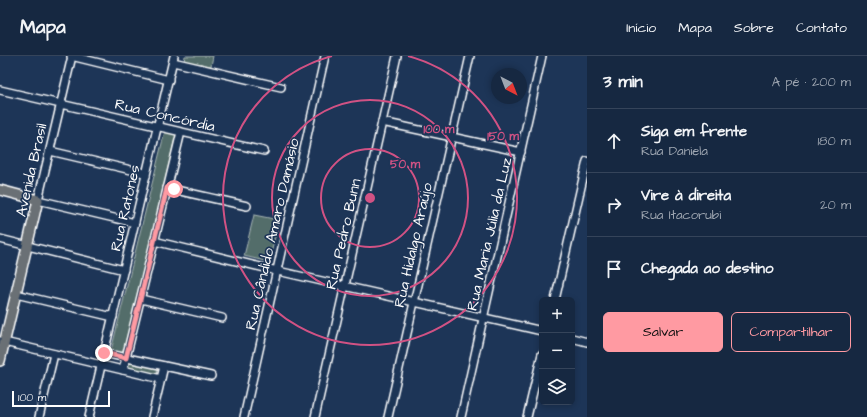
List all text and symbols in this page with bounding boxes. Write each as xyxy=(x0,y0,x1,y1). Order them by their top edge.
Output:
text: Mapa xyxy=(20,14,66,41)
text: Início xyxy=(626,18,656,38)
text: Mapa xyxy=(678,18,712,38)
text: Sobre xyxy=(734,18,774,38)
text: Contato xyxy=(796,18,847,38)
north arrow xyxy=(491,68,527,104)
text: 3 min xyxy=(603,70,643,94)
text: A pé · 200 m xyxy=(772,73,851,91)
street label: Rua Concórdia xyxy=(113,94,217,137)
street label: Avenida Brasil xyxy=(11,121,52,219)
text: 100 m xyxy=(424,121,455,138)
text: Siga em frente xyxy=(641,121,747,142)
text: 150 m xyxy=(487,128,520,145)
icon: ahead xyxy=(603,130,625,152)
text: 180 m xyxy=(817,132,851,150)
street label: Rua Cândido Amaro Damásio xyxy=(240,136,305,332)
text: Rua Daniela xyxy=(641,142,708,160)
street label: Rua Maria Júlia da Luz xyxy=(462,155,517,313)
text: 50 m xyxy=(390,156,421,173)
street label: Rua Ratones xyxy=(105,162,146,253)
street label: Rua Pedro Bunn xyxy=(321,176,367,292)
route start xyxy=(165,180,183,198)
street label: Rua Hidalgo Araújo xyxy=(389,180,439,310)
text: Vire à direita xyxy=(641,185,731,206)
centre of rings xyxy=(363,191,377,205)
icon: right xyxy=(603,194,625,216)
text: 20 m xyxy=(820,196,851,214)
text: Rua Itacorubi xyxy=(641,206,721,224)
icon: arrive xyxy=(603,258,625,280)
text: Chegada ao destino xyxy=(641,258,774,279)
map controls xyxy=(539,297,575,405)
button: + xyxy=(539,297,575,333)
button: Salvar xyxy=(603,312,723,352)
button: Compartilhar xyxy=(731,312,851,352)
button: − xyxy=(539,333,575,369)
route end xyxy=(95,344,113,362)
button: layers xyxy=(539,369,575,405)
scale bar xyxy=(12,389,110,408)
text: 100 m xyxy=(18,390,46,405)

